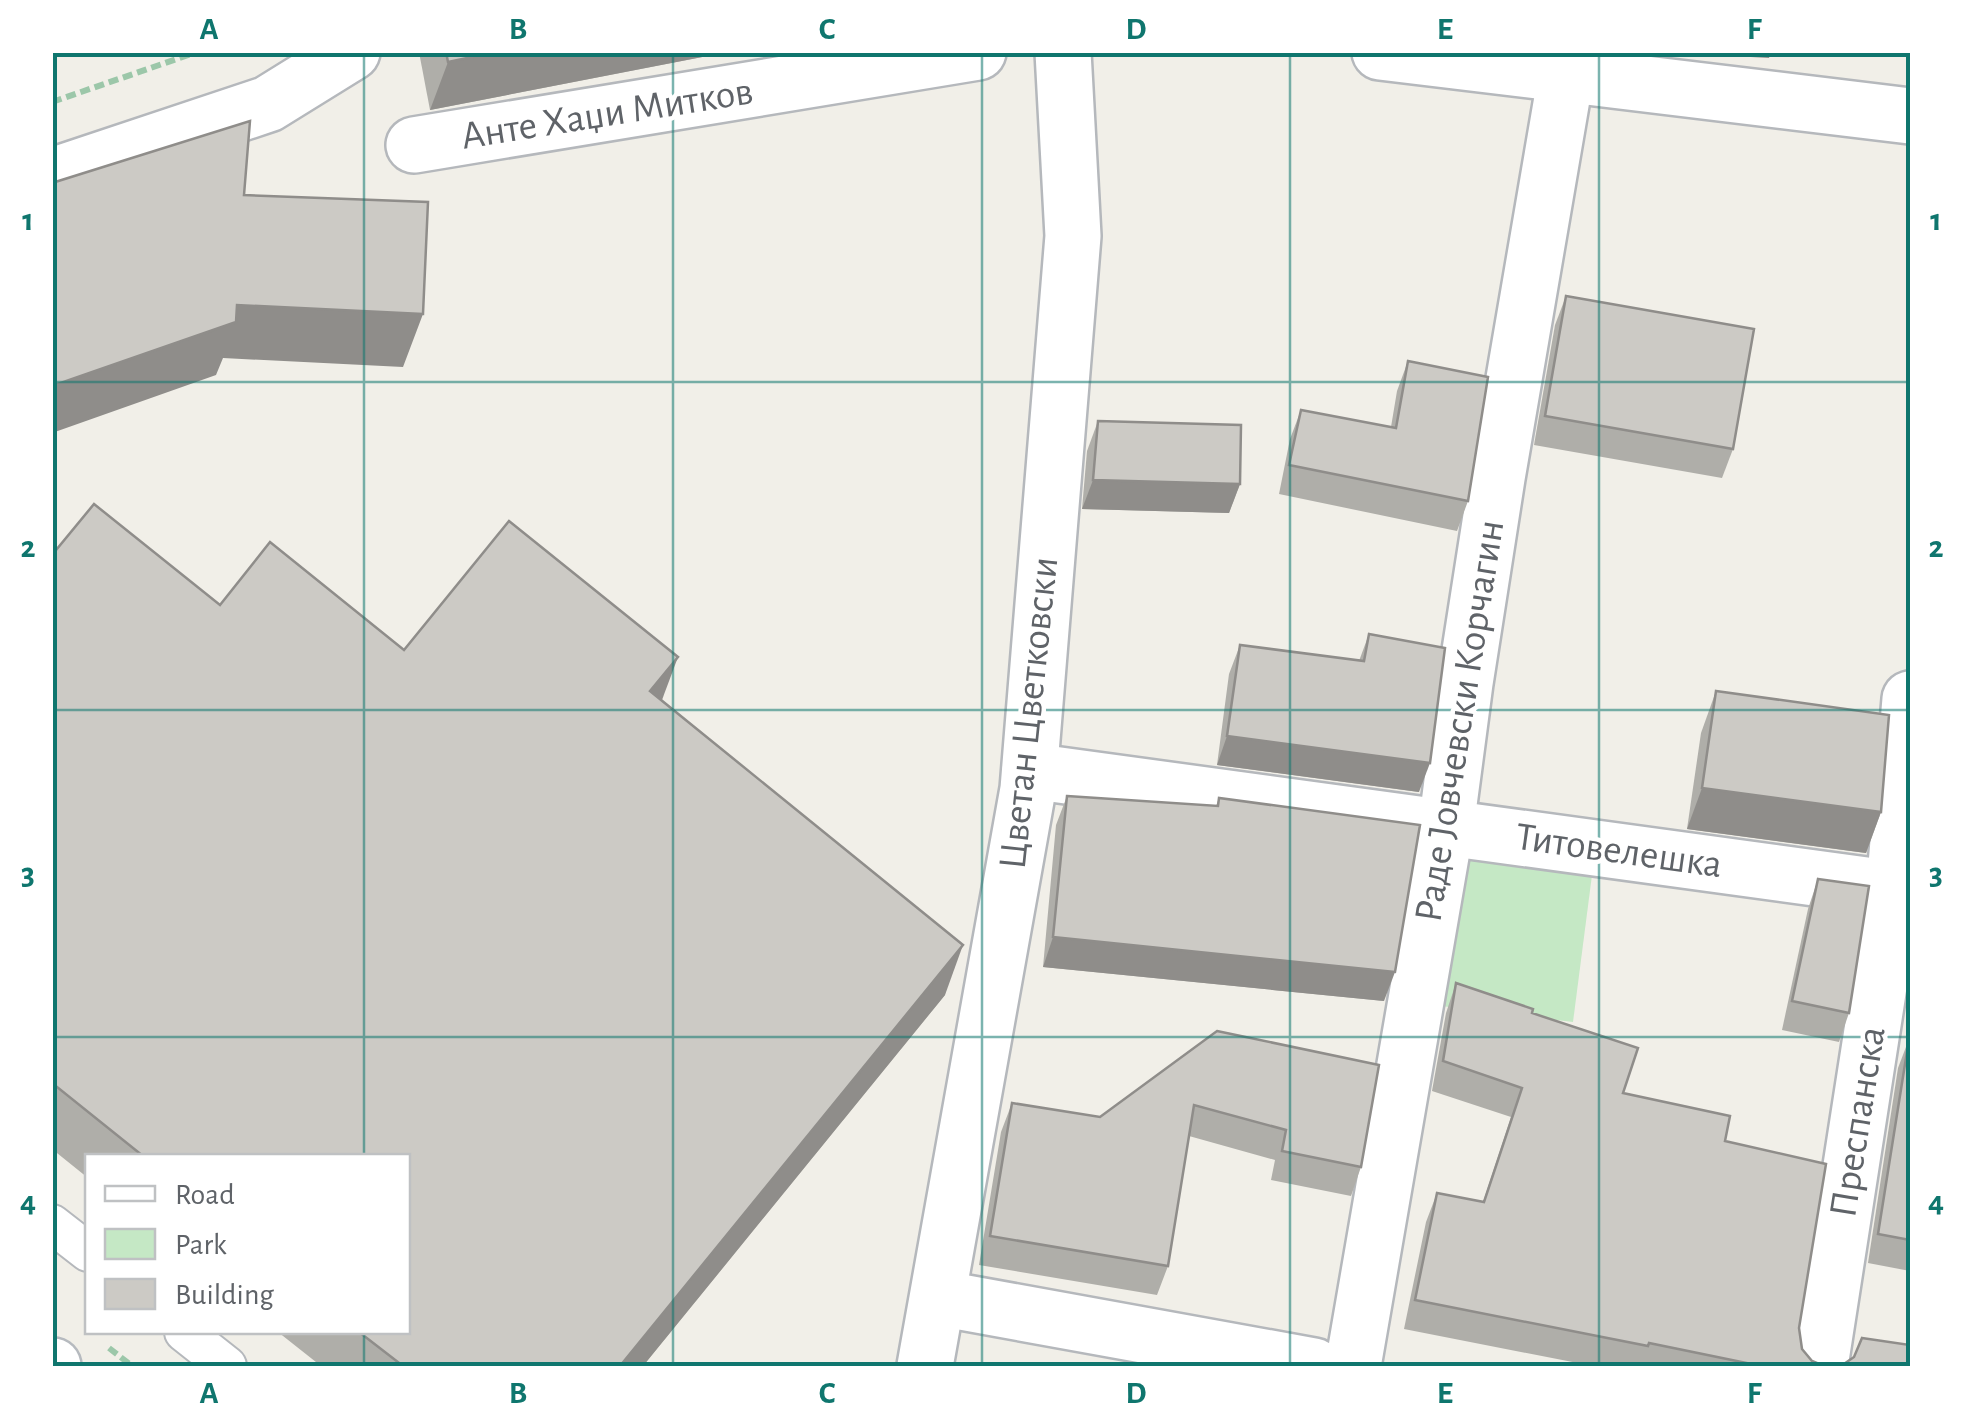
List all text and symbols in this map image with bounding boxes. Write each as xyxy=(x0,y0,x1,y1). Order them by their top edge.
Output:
text: A xyxy=(199,13,219,45)
text: B xyxy=(509,13,527,45)
text: C xyxy=(819,13,836,45)
text: D xyxy=(1126,13,1147,45)
text: E xyxy=(1437,13,1453,45)
text: F xyxy=(1747,13,1763,45)
street label: Анте Хаџи Митков xyxy=(458,71,756,157)
text: 1 xyxy=(22,204,34,236)
text: 1 xyxy=(1930,204,1942,236)
street label: Раде Јовчевски Корчагин xyxy=(1408,517,1512,925)
text: 2 xyxy=(20,531,36,563)
text: 2 xyxy=(1928,531,1944,563)
street label: Цветан Цветковски xyxy=(993,555,1065,871)
street label: Титовелешка xyxy=(1513,817,1725,885)
text: 3 xyxy=(21,858,35,890)
text: 3 xyxy=(1929,858,1943,890)
street label: Преспанска xyxy=(1823,1024,1893,1220)
legend xyxy=(85,1154,410,1334)
text: Road xyxy=(175,1180,235,1210)
text: 4 xyxy=(20,1186,36,1218)
text: 4 xyxy=(1928,1186,1944,1218)
text: Park xyxy=(175,1230,227,1260)
text: Building xyxy=(175,1280,274,1310)
text: A xyxy=(199,1377,219,1409)
text: B xyxy=(509,1377,527,1409)
text: C xyxy=(819,1377,836,1409)
text: D xyxy=(1126,1377,1147,1409)
text: E xyxy=(1437,1377,1453,1409)
text: F xyxy=(1747,1377,1763,1409)

